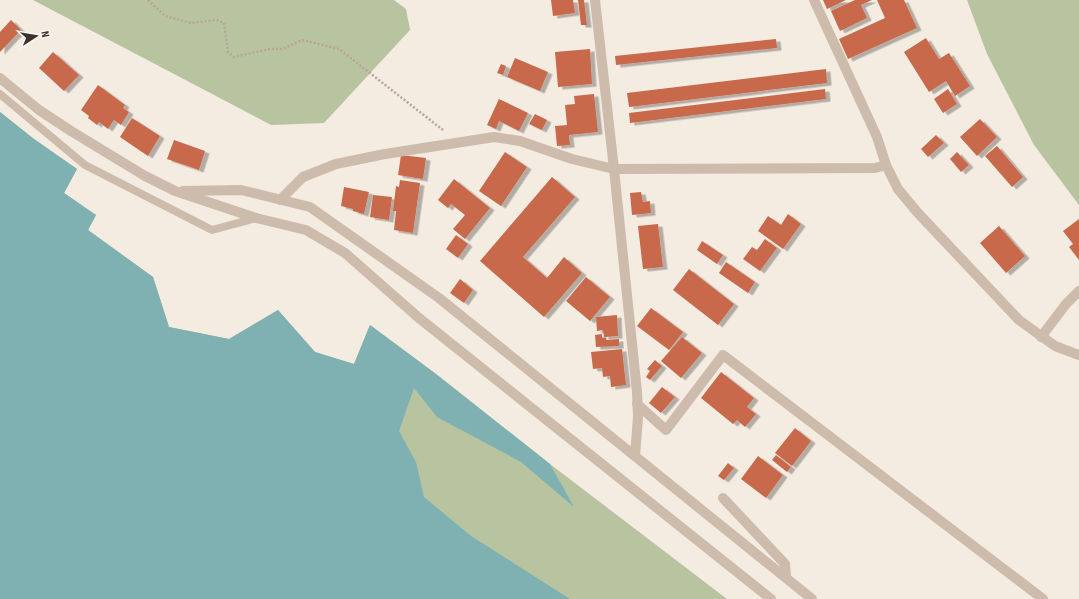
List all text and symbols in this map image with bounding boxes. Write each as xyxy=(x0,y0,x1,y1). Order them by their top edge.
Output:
north arrow xyxy=(16,16,56,56)
text: N xyxy=(38,30,52,38)

